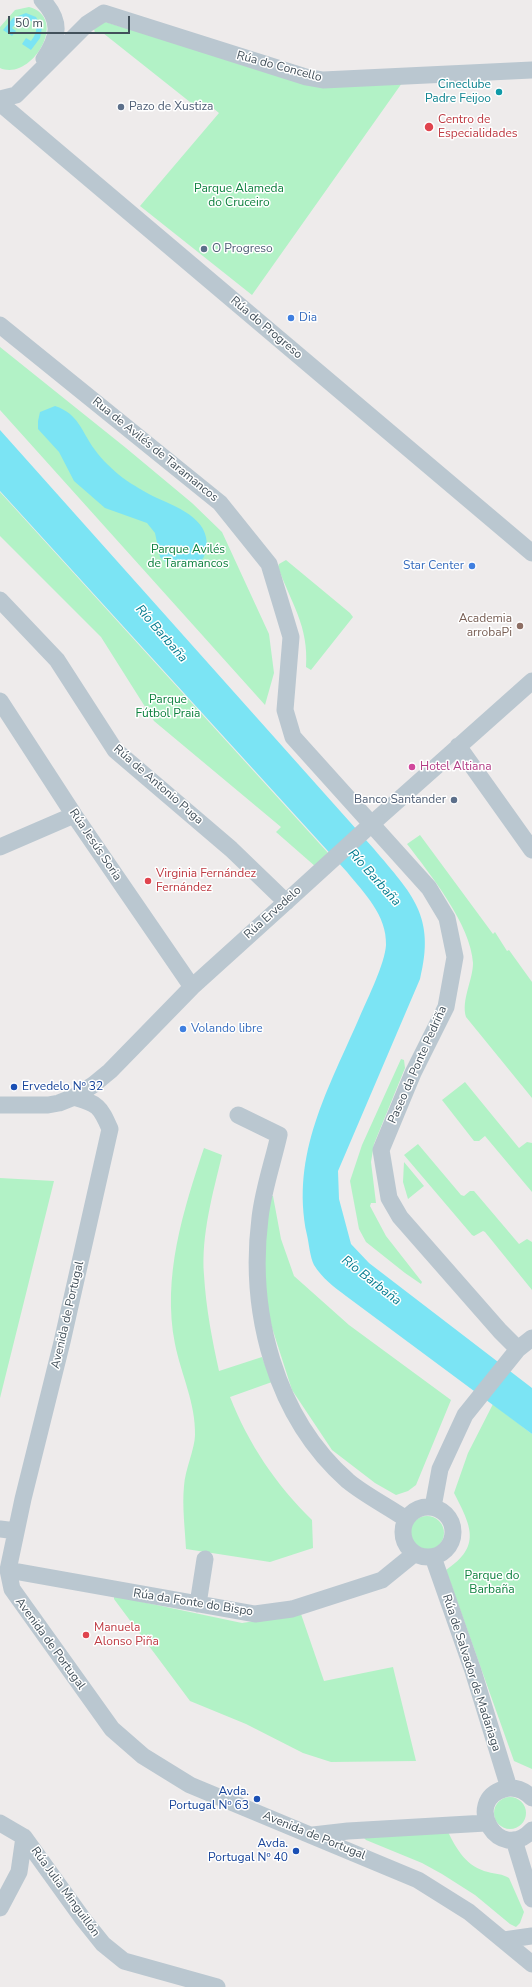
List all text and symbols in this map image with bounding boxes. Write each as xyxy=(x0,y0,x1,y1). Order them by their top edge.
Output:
scale bar xyxy=(10,8,132,34)
text: 50 m xyxy=(15,15,43,31)
street label: Rúa do Concello xyxy=(235,49,323,85)
place label: Cineclube Padre Feijoo xyxy=(425,78,491,106)
marker: Cineclube Padre Feijoo xyxy=(494,87,504,97)
place label: Pazo de Xustiza xyxy=(129,100,213,114)
marker: Pazo de Xustiza xyxy=(116,102,126,112)
place label: Centro de Especialidades xyxy=(438,113,518,141)
marker: Centro de Especialidades xyxy=(423,121,435,133)
park label: Parque Alameda do Cruceiro xyxy=(194,182,284,210)
place label: O Progreso xyxy=(212,242,273,256)
marker: O Progreso xyxy=(199,244,209,254)
street label: Rúa do Progreso xyxy=(227,294,305,362)
place label: Dia xyxy=(299,311,317,325)
marker: Dia xyxy=(286,313,296,323)
street label: Rua de Avilés de Taramancos xyxy=(89,395,221,505)
park label: Parque Avilés de Taramancos xyxy=(147,543,229,571)
place label: Star Center xyxy=(403,559,464,573)
marker: Star Center xyxy=(467,561,477,571)
water label: Río Barbaña xyxy=(132,602,190,666)
place label: Academia arrobaPi xyxy=(459,612,512,640)
marker: Academia arrobaPi xyxy=(515,621,525,631)
park label: Parque Fútbol Praia xyxy=(136,693,200,721)
street label: Rúa de Antonio Puga xyxy=(110,742,206,828)
place label: Hotel Altiana xyxy=(420,760,492,774)
marker: Hotel Altiana xyxy=(407,762,417,772)
place label: Banco Santander xyxy=(354,793,446,807)
marker: Banco Santander xyxy=(449,795,459,805)
street label: Rúa Jesús Soria xyxy=(66,806,124,884)
water label: Río Barbaña xyxy=(344,846,404,910)
place label: Virginia Fernández Fernández xyxy=(156,867,256,895)
marker: Virginia Fernández Fernández xyxy=(143,876,153,886)
street label: Rúa Ervedelo xyxy=(241,884,305,942)
street label: Paseo da Ponte Pedriña xyxy=(386,1004,450,1126)
place label: Volando libre xyxy=(191,1022,263,1036)
marker: Volando libre xyxy=(178,1024,188,1034)
place label: Ervedelo Nº 32 xyxy=(22,1080,103,1094)
marker: Ervedelo Nº 32 xyxy=(9,1082,19,1092)
water label: Río Barbaña xyxy=(338,1253,404,1309)
street label: Avenida de Portugal xyxy=(49,1260,87,1370)
park label: Parque do Barbaña xyxy=(465,1569,519,1597)
street label: Rúa da Fonte do Bispo xyxy=(132,1586,254,1620)
street label: Rúa de Salvador de Madariaga xyxy=(439,1593,503,1753)
street label: Avenida de Portugal xyxy=(12,1595,88,1693)
place label: Manuela Alonso Piña xyxy=(94,1621,159,1649)
marker: Manuela Alonso Piña xyxy=(81,1630,91,1640)
place label: Avda. Portugal Nº 63 xyxy=(169,1785,249,1813)
marker: Avda. Portugal Nº 63 xyxy=(252,1794,262,1804)
street label: Avenida de Portugal xyxy=(260,1809,368,1863)
place label: Avda. Portugal Nº 40 xyxy=(208,1837,288,1865)
street label: Rúa Julia Minguillón xyxy=(28,1844,102,1940)
marker: Avda. Portugal Nº 40 xyxy=(291,1846,301,1856)

